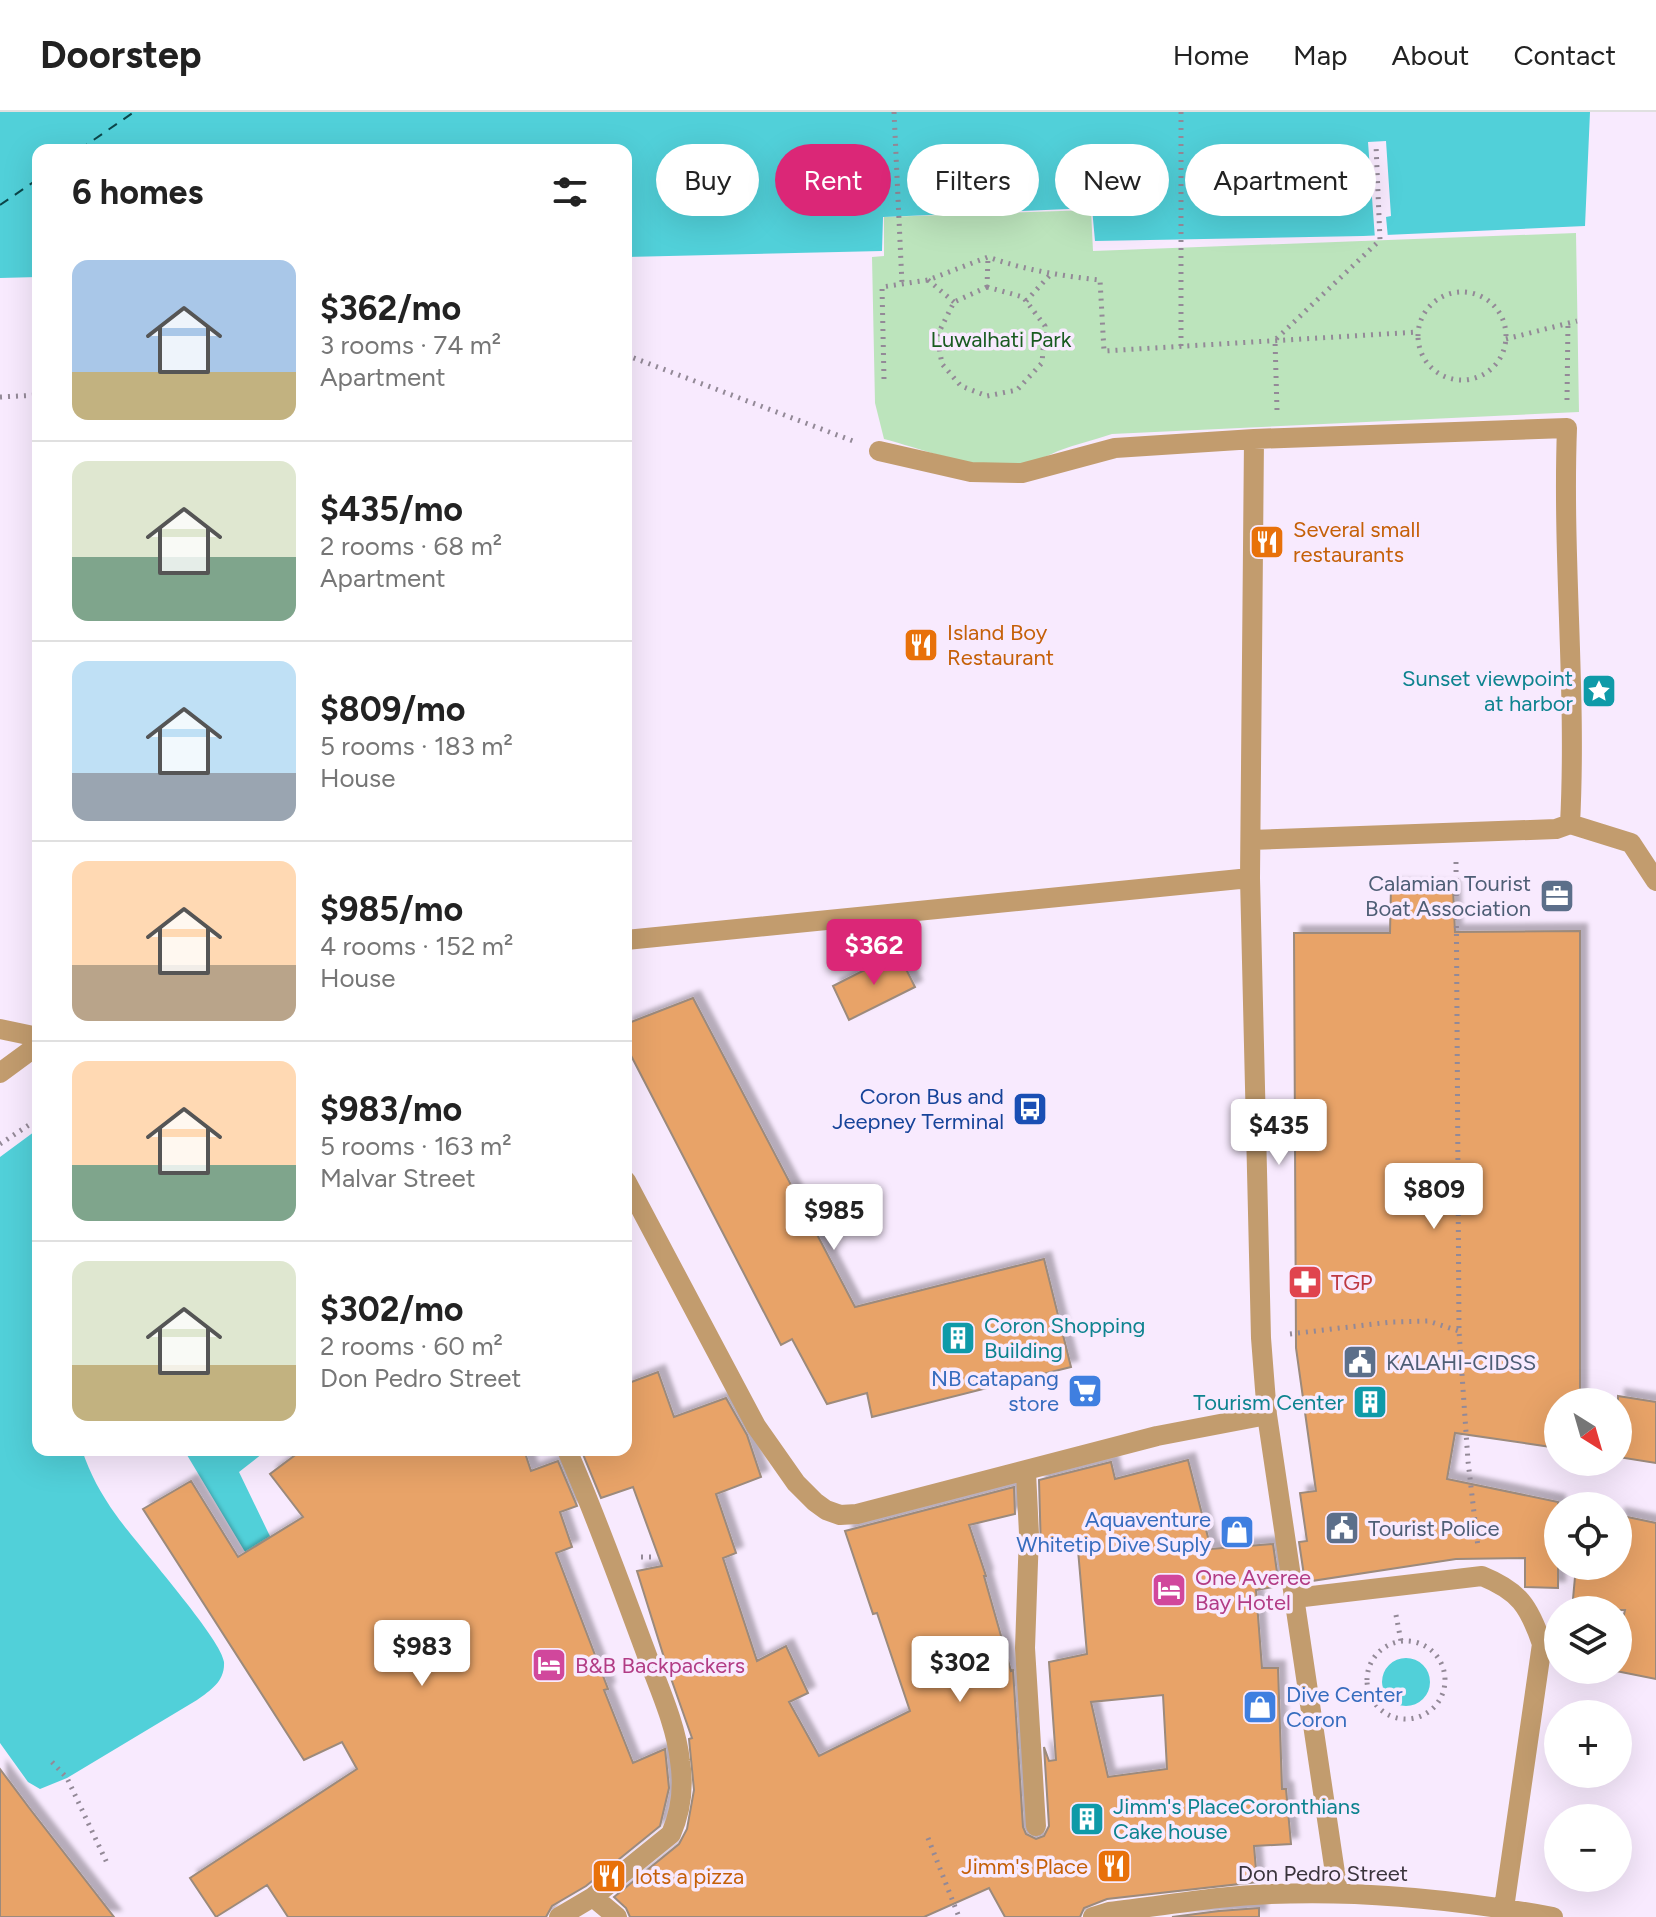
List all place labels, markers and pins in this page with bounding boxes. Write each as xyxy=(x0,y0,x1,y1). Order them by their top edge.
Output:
place label: Several small restaurants xyxy=(1293,516,1420,568)
restaurant icon: Several small restaurants xyxy=(1248,523,1286,561)
place label: Island Boy Restaurant xyxy=(947,619,1054,671)
restaurant icon: Island Boy Restaurant xyxy=(902,626,940,664)
place label: Sunset viewpoint at harbor xyxy=(1402,665,1574,717)
place icon: Sunset viewpoint at harbor xyxy=(1580,672,1618,710)
place label: Calamian Tourist Boat Association xyxy=(1365,870,1531,922)
office icon: Calamian Tourist Boat Association xyxy=(1538,877,1576,915)
pin: $362 xyxy=(827,919,921,987)
place label: Coron Bus and Jeepney Terminal xyxy=(832,1083,1004,1135)
bus stop icon: Coron Bus and Jeepney Terminal xyxy=(1011,1090,1049,1128)
pin: $435 xyxy=(1232,1099,1326,1167)
pin: $809 xyxy=(1387,1163,1481,1231)
pin: $985 xyxy=(787,1184,881,1252)
pharmacy icon: TGP xyxy=(1286,1263,1324,1301)
place label: TGP xyxy=(1331,1269,1373,1296)
place label: Coron Shopping Building xyxy=(984,1312,1145,1364)
building icon: Coron Shopping Building xyxy=(939,1319,977,1357)
public building icon: KALAHI-CIDSS xyxy=(1341,1343,1379,1381)
place label: KALAHI-CIDSS xyxy=(1386,1349,1536,1376)
place label: NB catapang store xyxy=(931,1365,1059,1417)
supermarket icon: NB catapang store xyxy=(1066,1372,1104,1410)
building icon: Tourism Center xyxy=(1351,1383,1389,1421)
place label: Tourism Center xyxy=(1193,1389,1345,1416)
place label: Aquaventure Whitetip Dive Suply xyxy=(1016,1506,1211,1558)
public building icon: Tourist Police xyxy=(1323,1509,1361,1547)
shop icon: Aquaventure Whitetip Dive Suply xyxy=(1218,1513,1256,1551)
place label: Tourist Police xyxy=(1368,1515,1500,1542)
place label: One Averee Bay Hotel xyxy=(1195,1564,1311,1616)
hotel icon: One Averee Bay Hotel xyxy=(1150,1571,1188,1609)
pin: $983 xyxy=(375,1620,469,1688)
pin: $302 xyxy=(913,1636,1007,1704)
hotel icon: B&B Backpackers xyxy=(530,1646,568,1684)
place label: B&B Backpackers xyxy=(575,1652,745,1679)
place label: Dive Center Coron xyxy=(1286,1681,1403,1733)
shop icon: Dive Center Coron xyxy=(1241,1688,1279,1726)
place label: Jimm's PlaceCoronthians Cake house xyxy=(1113,1793,1360,1845)
building icon: Jimm's PlaceCoronthians Cake house xyxy=(1068,1800,1106,1838)
restaurant icon: Jimm's Place xyxy=(1095,1847,1133,1885)
place label: Jimm's Place xyxy=(961,1853,1088,1880)
restaurant icon: lots a pizza xyxy=(590,1857,628,1895)
place label: lots a pizza xyxy=(635,1863,744,1890)

